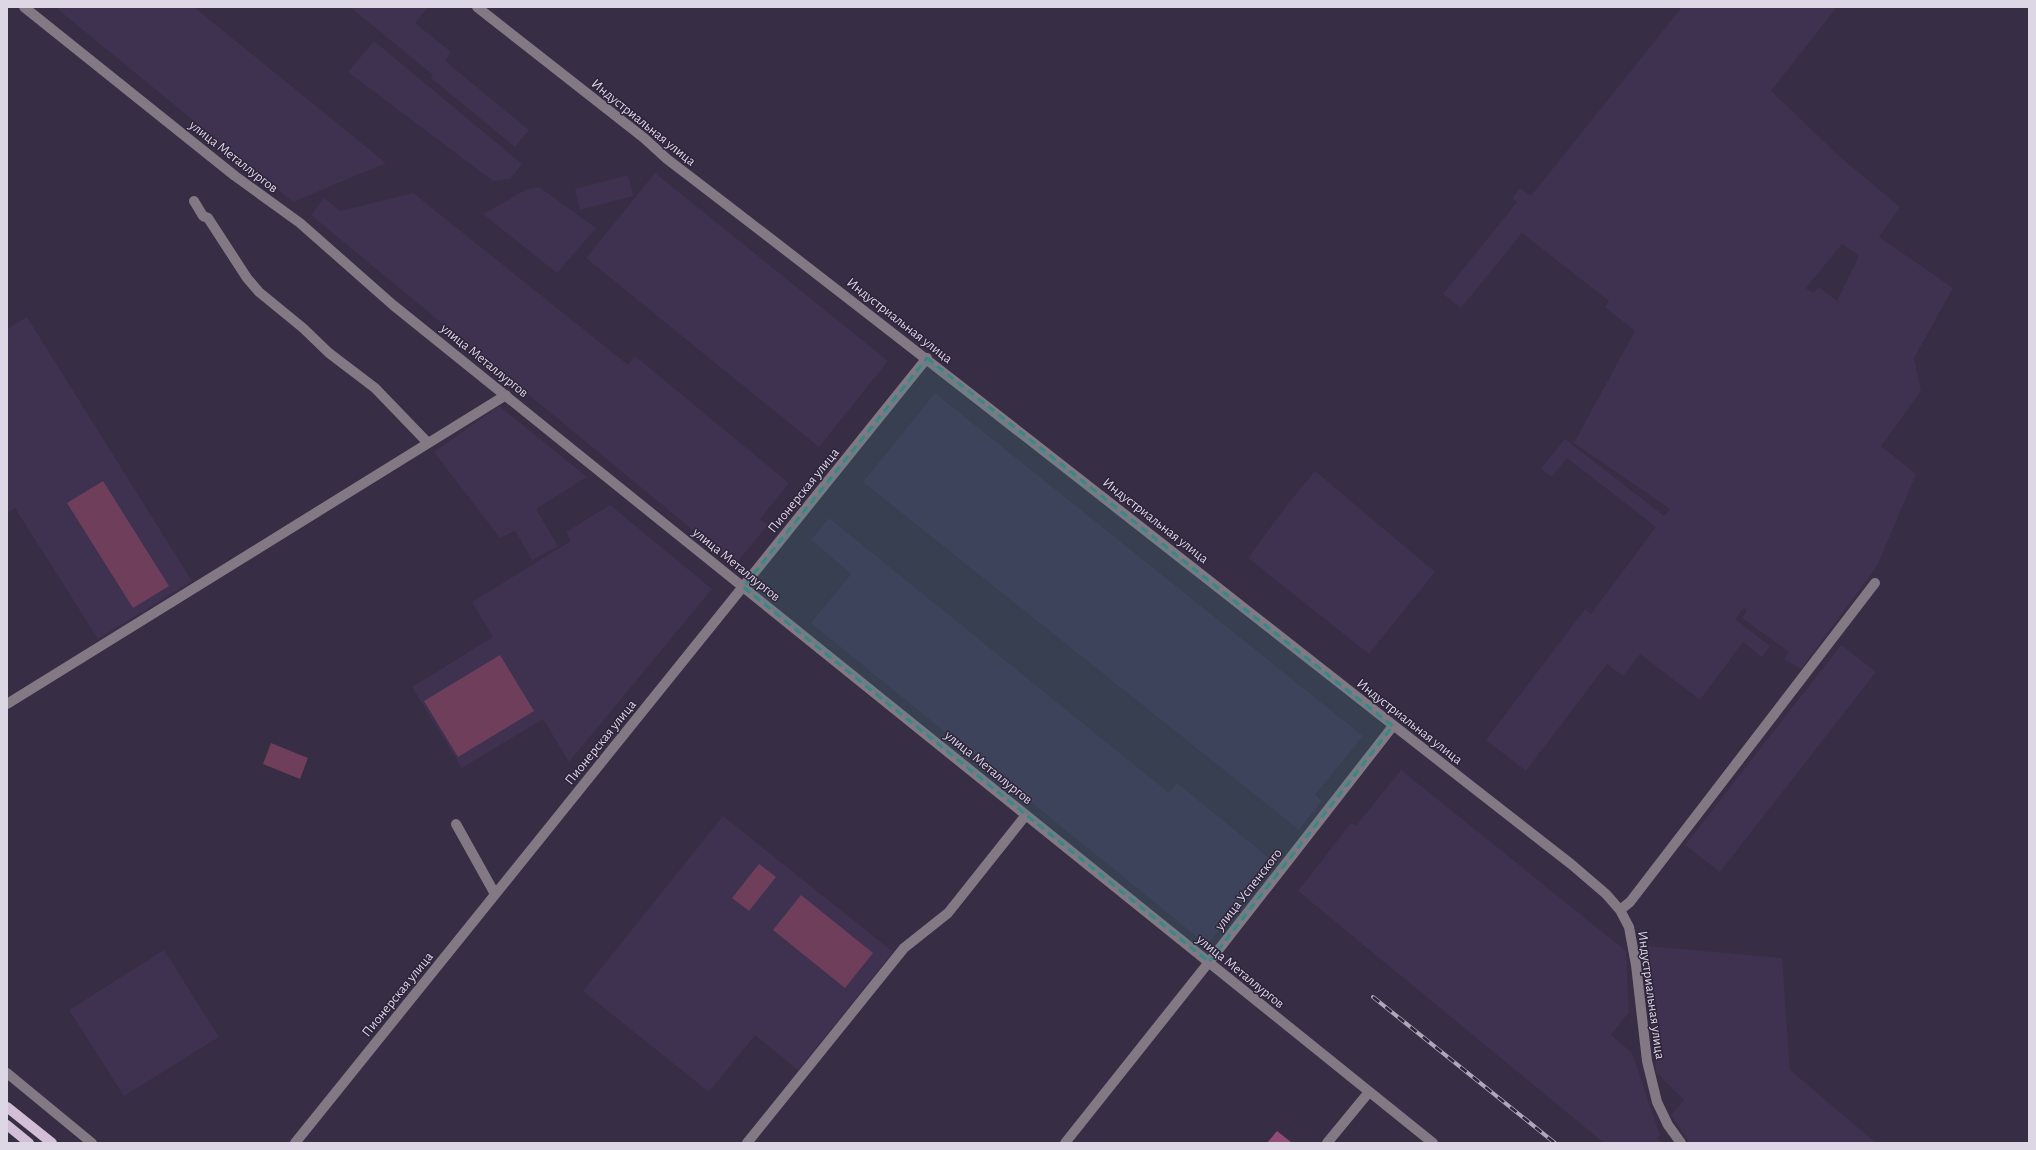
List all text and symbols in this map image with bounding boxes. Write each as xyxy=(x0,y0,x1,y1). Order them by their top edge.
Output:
street label: Индустриальная улица xyxy=(589,77,699,169)
street label: улица Металлургов xyxy=(186,117,280,196)
street label: Индустриальная улица xyxy=(844,275,955,367)
street label: улица Металлургов xyxy=(437,321,531,400)
street label: Пионерская улица xyxy=(766,445,842,536)
street label: Индустриальная улица xyxy=(1100,475,1211,567)
street label: улица Металлургов xyxy=(689,525,783,604)
street label: Индустриальная улица xyxy=(1354,676,1465,768)
street label: Пионерская улица xyxy=(563,697,639,788)
street label: улица Металлургов xyxy=(941,728,1035,807)
street label: улица Успенского xyxy=(1212,846,1285,934)
street label: Индустриальная улица xyxy=(1635,930,1667,1061)
street label: улица Металлургов xyxy=(1193,932,1287,1011)
street label: Пионерская улица xyxy=(360,949,436,1040)

